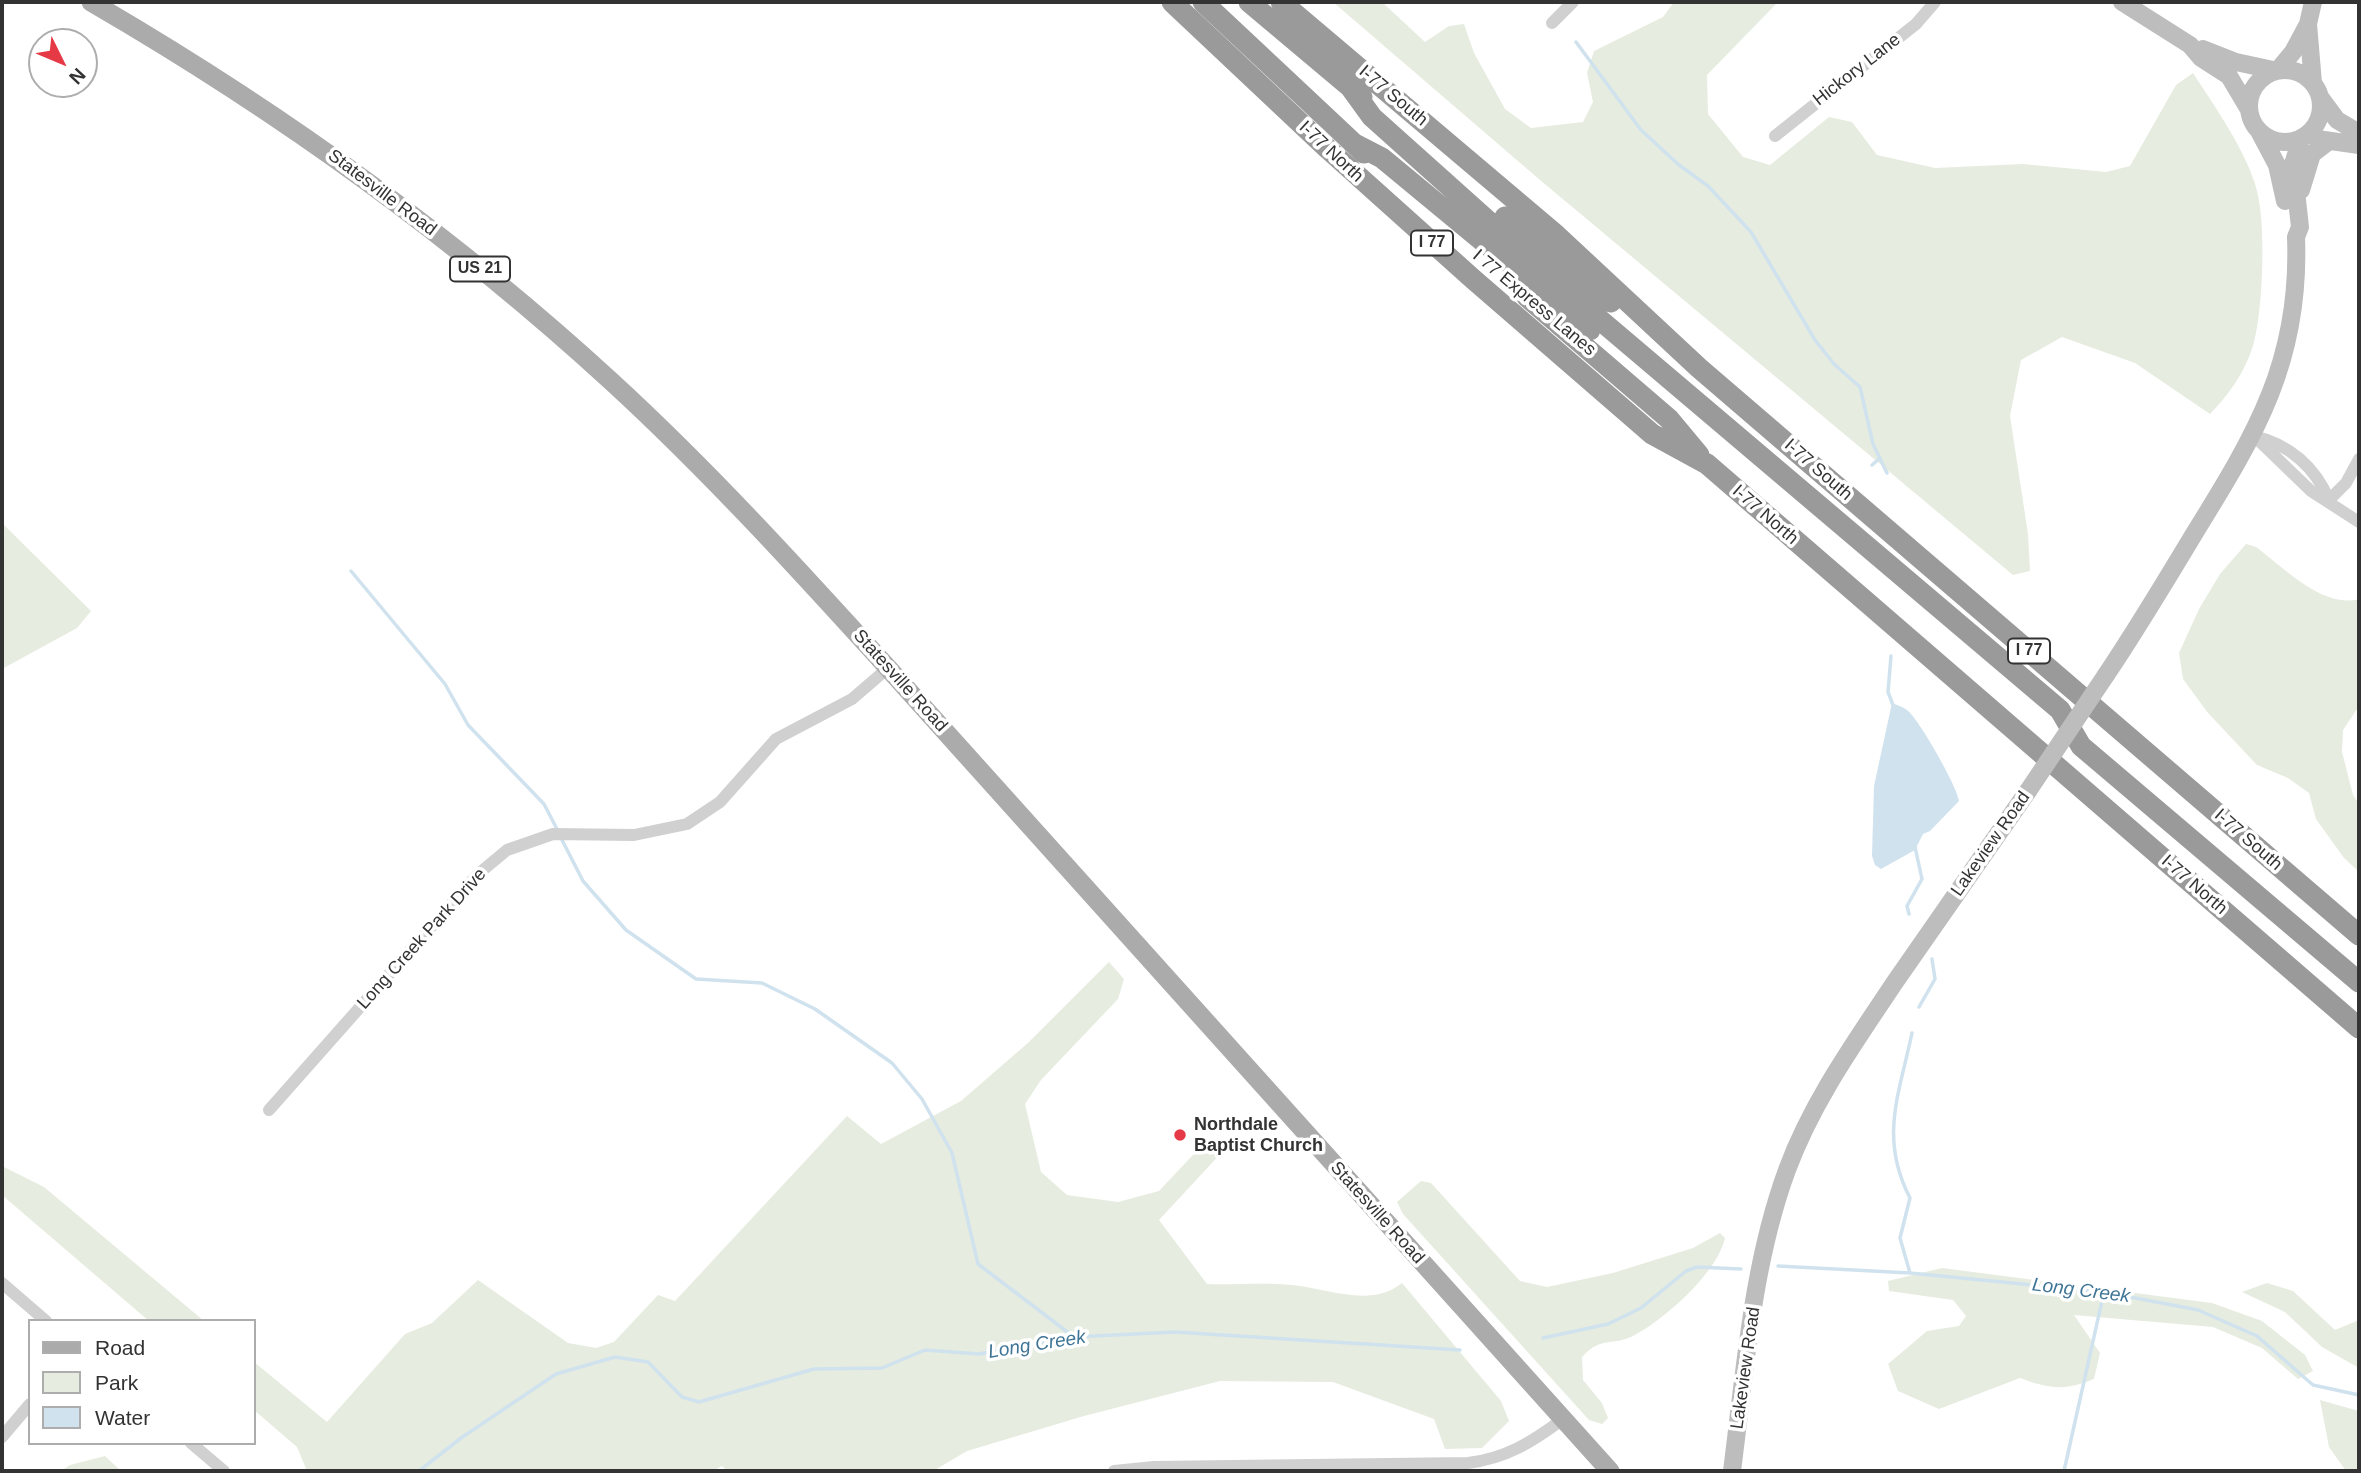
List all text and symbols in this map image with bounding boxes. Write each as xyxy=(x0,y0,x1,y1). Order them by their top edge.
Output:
north arrow xyxy=(28,28,98,98)
street label: Hickory Lane xyxy=(1809,29,1905,111)
street label: I-77 South xyxy=(1354,61,1432,131)
text: N xyxy=(65,64,90,88)
street label: I-77 North xyxy=(1294,117,1368,187)
street label: Statesville Road xyxy=(324,145,440,241)
road number: I 77 xyxy=(1411,230,1453,256)
street label: I 77 Express Lanes xyxy=(1468,245,1600,361)
road number: US 21 xyxy=(450,256,510,282)
street label: I-77 South xyxy=(1780,435,1856,505)
street label: I-77 North xyxy=(1728,481,1802,549)
street label: Statesville Road xyxy=(848,625,952,737)
road number: I 77 xyxy=(2008,638,2050,664)
street label: Lakeview Road xyxy=(1947,787,2035,901)
street label: I-77 South xyxy=(2210,805,2286,875)
street label: I-77 North xyxy=(2157,851,2231,919)
street label: Long Creek Park Drive xyxy=(353,864,491,1014)
place label: Northdale Baptist Church xyxy=(1194,1114,1323,1156)
marker: Northdale Baptist Church xyxy=(1172,1127,1188,1143)
street label: Statesville Road xyxy=(1325,1157,1429,1269)
water label: Long Creek xyxy=(2031,1274,2131,1308)
street label: Lakeview Road xyxy=(1727,1306,1765,1430)
legend xyxy=(28,1319,256,1445)
water label: Long Creek xyxy=(987,1326,1087,1364)
text: Road xyxy=(95,1336,145,1359)
text: Park xyxy=(95,1371,138,1394)
text: Water xyxy=(95,1406,150,1429)

